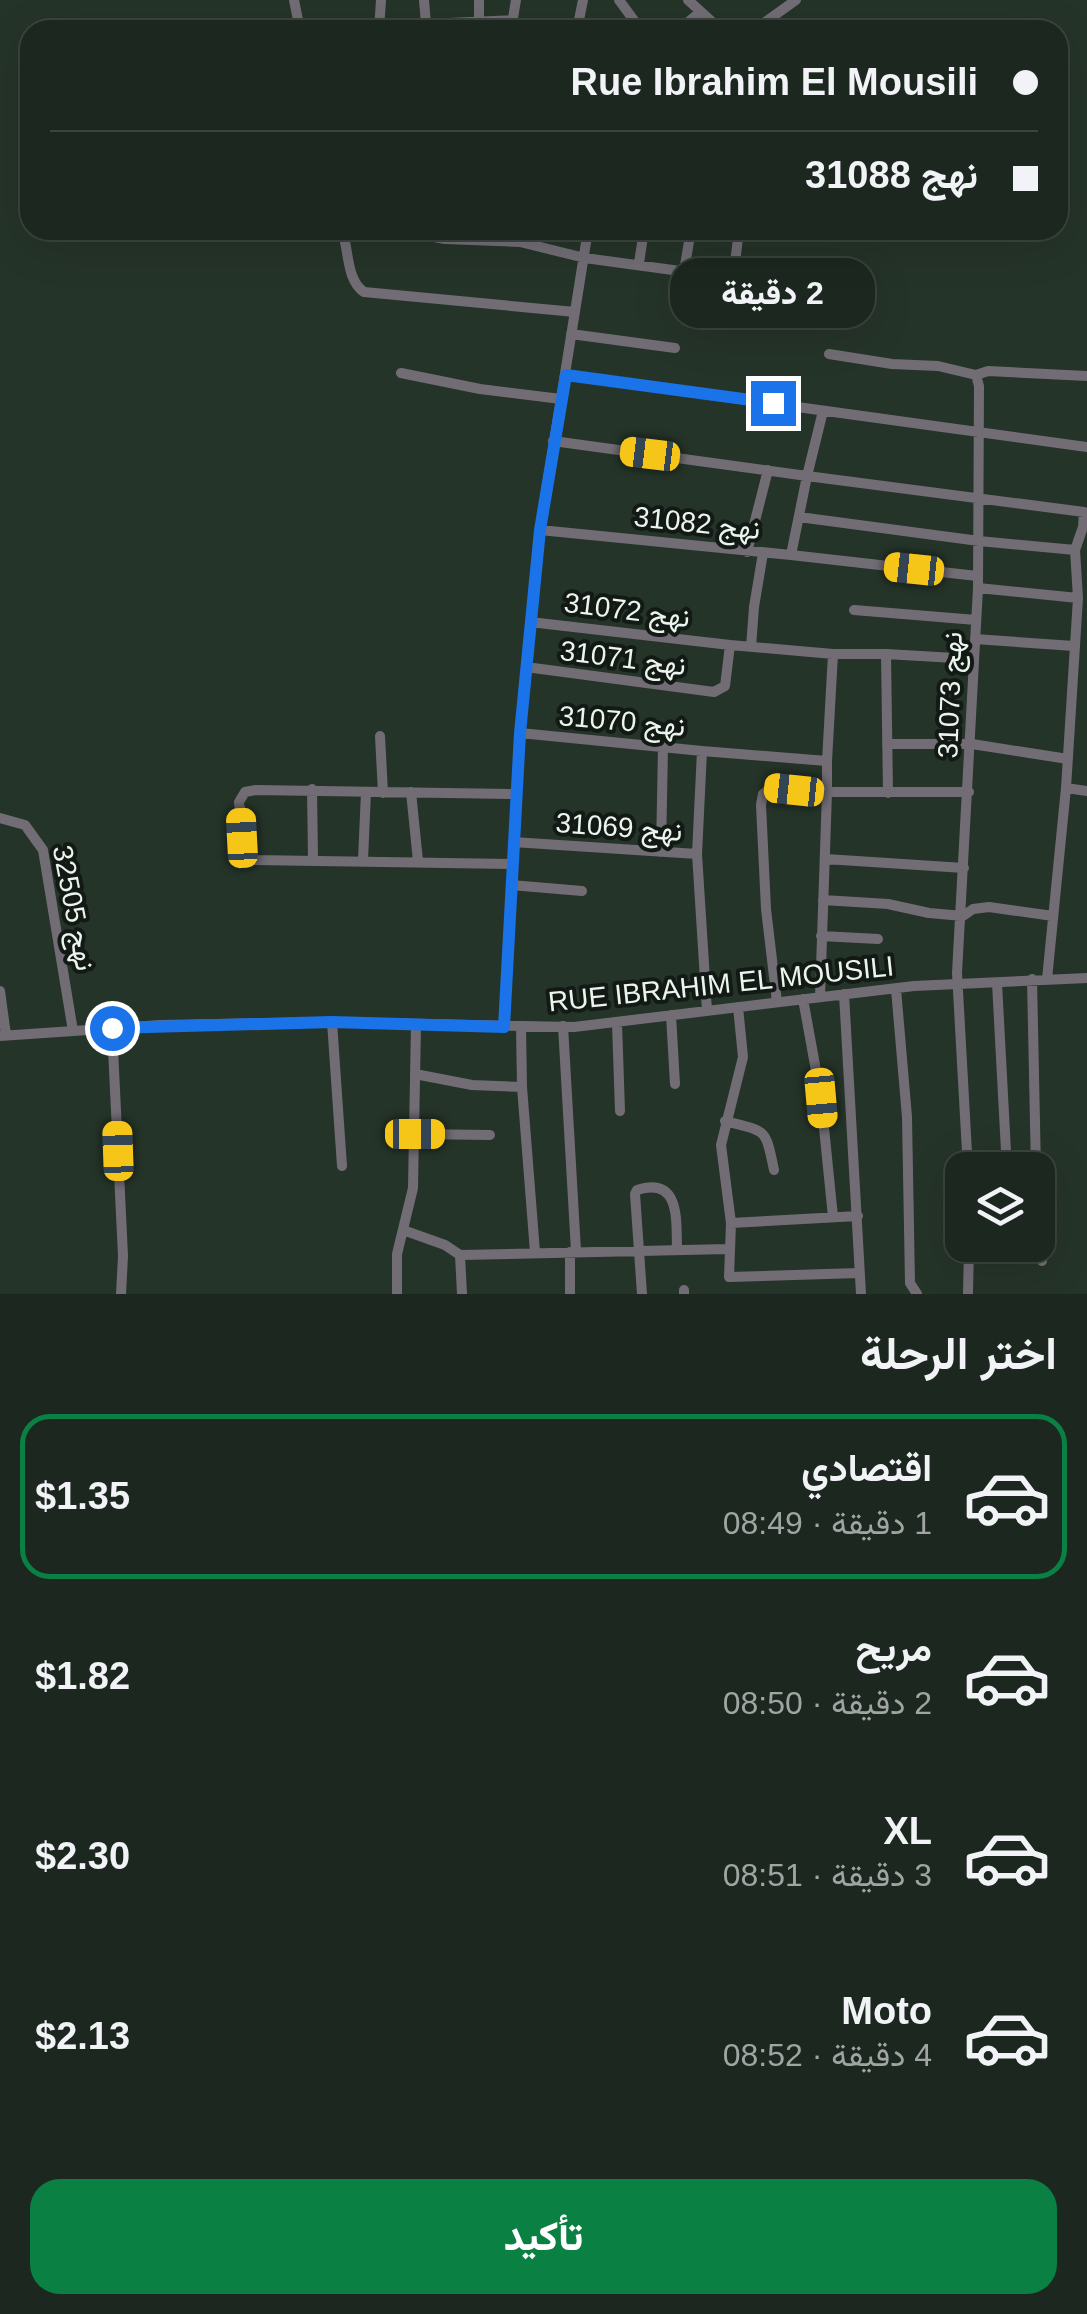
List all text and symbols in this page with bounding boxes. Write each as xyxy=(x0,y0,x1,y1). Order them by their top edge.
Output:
text: Rue Ibrahim El Mousili xyxy=(571,61,978,103)
text: نهج 31088 xyxy=(805,154,978,196)
callout: 2 دقيقة xyxy=(670,258,876,328)
text: 2 دقيقة xyxy=(721,275,824,311)
route end xyxy=(751,381,796,426)
car xyxy=(618,435,682,473)
street label: نهج 31082 xyxy=(632,501,762,549)
car xyxy=(883,551,945,587)
street label: نهج 31072 xyxy=(562,587,692,637)
street label: نهج 31073 xyxy=(932,631,972,759)
street label: نهج 31071 xyxy=(558,635,688,685)
street label: نهج 31070 xyxy=(557,700,687,746)
car xyxy=(763,772,825,808)
car xyxy=(225,807,259,869)
street label: نهج 31069 xyxy=(554,807,683,851)
street label: نهج 32505 xyxy=(43,843,101,974)
street label: RUE IBRAHIM EL MOUSILI xyxy=(547,950,895,1018)
route start xyxy=(90,1006,135,1051)
car xyxy=(803,1067,839,1129)
car xyxy=(385,1119,445,1149)
car xyxy=(102,1120,134,1182)
map controls xyxy=(945,1152,1055,1262)
button: layers xyxy=(945,1152,1055,1262)
text: اختر الرحلة xyxy=(860,1328,1057,1379)
text: اقتصادي xyxy=(801,1447,932,1489)
icon: car xyxy=(962,1452,1052,1542)
text: $1.35 xyxy=(35,1475,130,1517)
text: 1 دقيقة · 08:49 xyxy=(723,1505,932,1541)
text: مريح xyxy=(856,1627,932,1669)
icon: car xyxy=(962,1632,1052,1722)
text: $1.82 xyxy=(35,1655,130,1697)
text: 2 دقيقة · 08:50 xyxy=(723,1685,932,1721)
text: XL xyxy=(883,1810,932,1852)
icon: car xyxy=(962,1812,1052,1902)
text: $2.30 xyxy=(35,1835,130,1877)
text: 3 دقيقة · 08:51 xyxy=(723,1857,932,1893)
text: Moto xyxy=(841,1990,932,2032)
icon: car xyxy=(962,1992,1052,2082)
text: $2.13 xyxy=(35,2015,130,2057)
text: 4 دقيقة · 08:52 xyxy=(723,2037,932,2073)
button: تأكيد xyxy=(30,2179,1057,2294)

